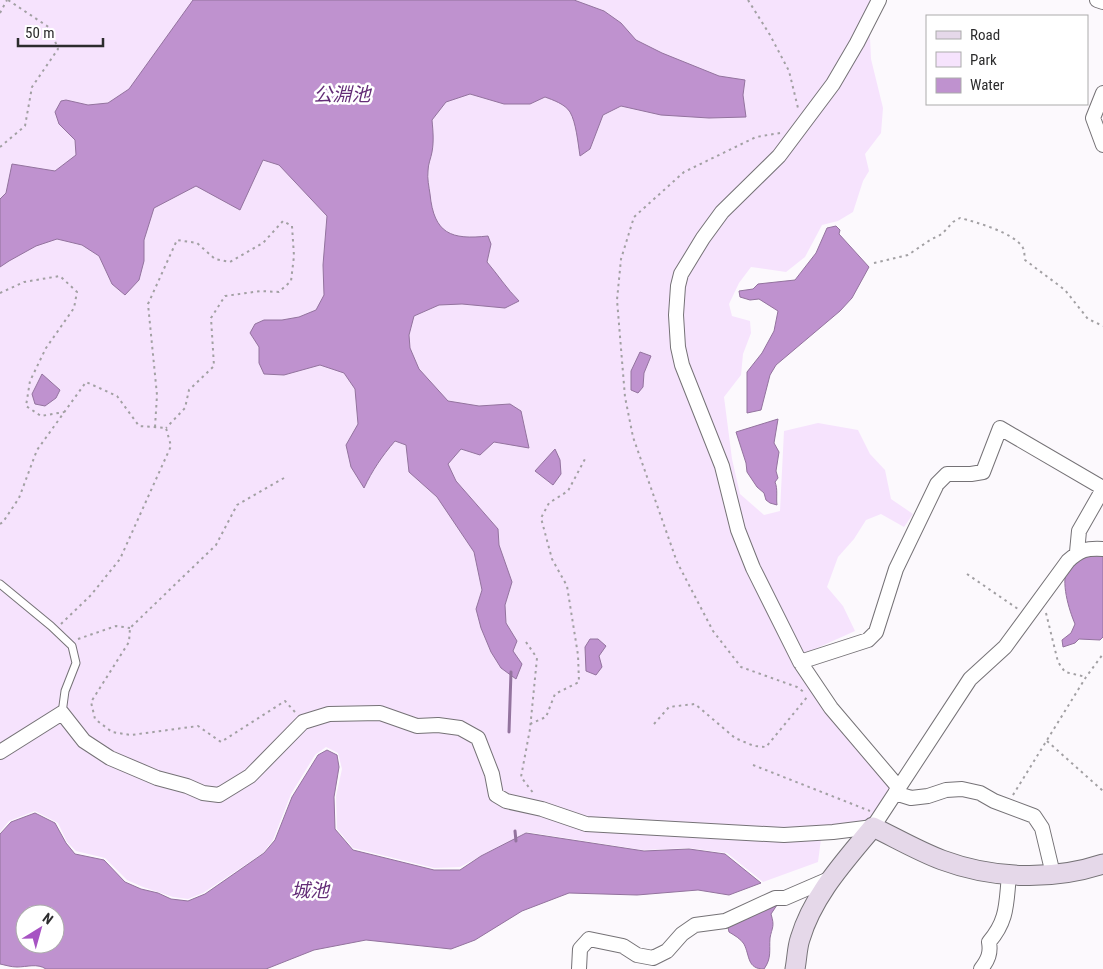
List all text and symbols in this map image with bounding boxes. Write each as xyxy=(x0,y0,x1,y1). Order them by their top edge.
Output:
scale bar xyxy=(18,15,102,47)
legend xyxy=(926,15,1088,105)
text: 50 m xyxy=(25,24,55,42)
text: Road xyxy=(970,26,1000,44)
text: Park xyxy=(970,51,997,69)
text: Water xyxy=(970,76,1005,94)
water label: 公淵池 xyxy=(313,83,372,106)
water label: 城池 xyxy=(291,879,331,902)
north arrow xyxy=(15,904,65,954)
text: N xyxy=(40,910,56,928)

